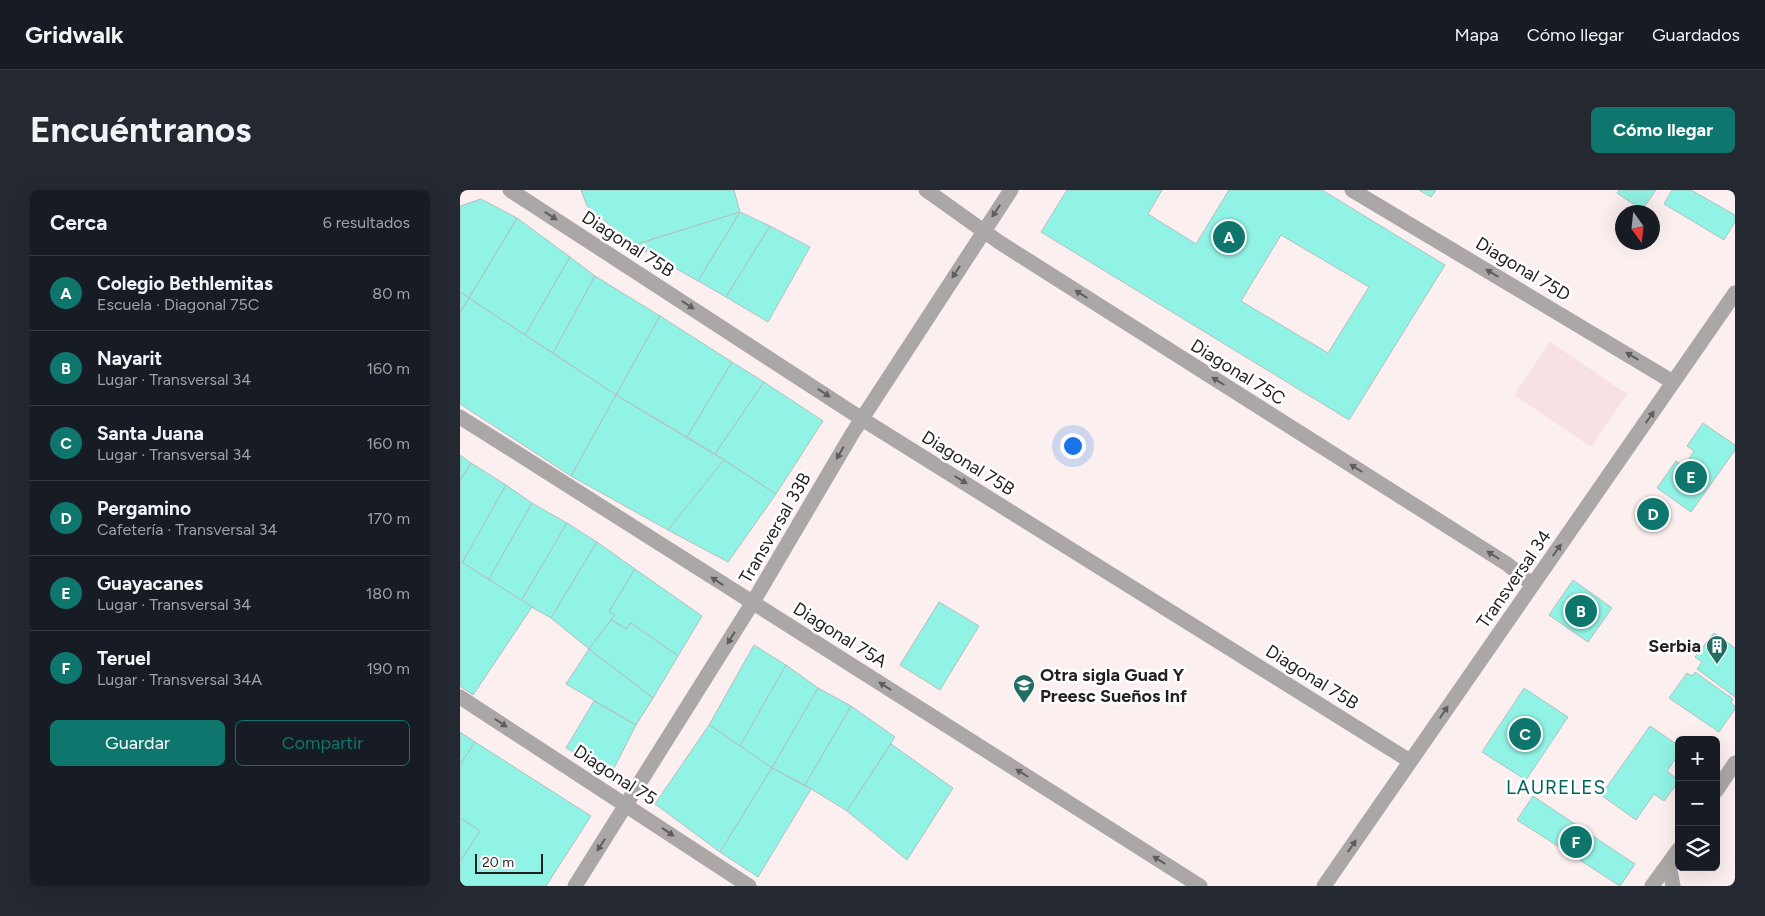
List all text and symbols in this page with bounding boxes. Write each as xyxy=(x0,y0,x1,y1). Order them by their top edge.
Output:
text: Gridwalk xyxy=(25,20,124,49)
text: Mapa xyxy=(1454,24,1499,46)
text: Cómo llegar xyxy=(1527,24,1624,46)
text: Guardados xyxy=(1652,24,1740,46)
button: Cómo llegar xyxy=(1591,107,1735,153)
text: Encuéntranos xyxy=(30,109,251,151)
one-way arrow xyxy=(991,204,1001,217)
north arrow xyxy=(1615,205,1660,250)
street label: Diagonal 75B xyxy=(578,206,678,282)
text: Cerca xyxy=(50,210,107,235)
one-way arrow xyxy=(544,212,558,221)
text: 6 resultados xyxy=(323,213,410,232)
pin: A xyxy=(1213,218,1245,256)
street label: Diagonal 75D xyxy=(1472,232,1574,306)
one-way arrow xyxy=(951,265,960,279)
one-way arrow xyxy=(1486,269,1499,278)
text: Colegio Bethlemitas xyxy=(97,272,273,295)
text: A xyxy=(60,284,72,303)
text: 80 m xyxy=(372,284,410,303)
one-way arrow xyxy=(1074,290,1087,299)
text: Escuela · Diagonal 75C xyxy=(97,295,259,314)
one-way arrow xyxy=(681,300,694,309)
street label: Diagonal 75C xyxy=(1187,334,1289,410)
text: Nayarit xyxy=(97,347,162,370)
one-way arrow xyxy=(1625,352,1640,360)
text: B xyxy=(61,359,71,378)
text: 160 m xyxy=(367,359,410,378)
text: Lugar · Transversal 34 xyxy=(97,370,251,389)
one-way arrow xyxy=(1212,377,1225,386)
one-way arrow xyxy=(817,388,831,398)
one-way arrow xyxy=(1645,410,1655,423)
text: Santa Juana xyxy=(97,422,204,445)
street label: Diagonal 75B xyxy=(917,426,1019,500)
your location xyxy=(1060,433,1086,459)
text: C xyxy=(60,434,72,453)
text: 160 m xyxy=(367,434,410,453)
text: Lugar · Transversal 34 xyxy=(97,445,251,464)
one-way arrow xyxy=(836,447,845,460)
pin: E xyxy=(1675,458,1707,496)
one-way arrow xyxy=(1349,463,1362,473)
street label: Transversal 33B xyxy=(734,469,816,587)
one-way arrow xyxy=(955,476,968,485)
pin: D xyxy=(1637,495,1669,533)
text: Pergamino xyxy=(97,497,191,520)
text: D xyxy=(60,509,72,528)
text: 170 m xyxy=(367,509,410,528)
text: Cafetería · Transversal 34 xyxy=(97,520,277,539)
street label: Transversal 34 xyxy=(1472,526,1556,632)
one-way arrow xyxy=(1552,543,1562,557)
one-way arrow xyxy=(1486,550,1500,559)
text: Guayacanes xyxy=(97,572,203,595)
one-way arrow xyxy=(711,577,724,586)
text: E xyxy=(61,584,71,603)
text: 180 m xyxy=(366,584,410,603)
pin: B xyxy=(1565,592,1597,630)
text: Lugar · Transversal 34 xyxy=(97,595,251,614)
street label: Diagonal 75A xyxy=(789,597,891,673)
one-way arrow xyxy=(726,632,736,645)
building icon: Serbia xyxy=(1705,634,1729,665)
place label: Serbia xyxy=(1648,635,1701,657)
street label: Diagonal 75B xyxy=(1261,640,1363,714)
text: Teruel xyxy=(97,647,151,670)
text: F xyxy=(62,659,70,678)
text: 190 m xyxy=(367,659,410,678)
place label: Otra sigla Guad Y Preesc Sueños Inf xyxy=(1040,664,1188,707)
text: Lugar · Transversal 34A xyxy=(97,670,262,689)
school or university icon: Otra sigla Guad Y Preesc Sueños Inf xyxy=(1012,673,1036,704)
one-way arrow xyxy=(878,681,891,691)
one-way arrow xyxy=(1439,706,1449,719)
pin: C xyxy=(1509,715,1541,753)
one-way arrow xyxy=(494,719,508,728)
button: Guardar xyxy=(50,720,225,766)
button: Compartir xyxy=(235,720,410,766)
map controls xyxy=(1675,736,1720,871)
button: + xyxy=(1675,736,1720,781)
street label: Diagonal 75 xyxy=(569,740,661,810)
one-way arrow xyxy=(1015,768,1029,778)
district label: LAURELES xyxy=(1506,776,1606,799)
button: − xyxy=(1675,781,1720,826)
pin: F xyxy=(1560,823,1592,861)
button: layers xyxy=(1675,826,1720,871)
one-way arrow xyxy=(661,827,674,837)
one-way arrow xyxy=(596,839,606,852)
one-way arrow xyxy=(1347,839,1357,853)
scale bar xyxy=(475,851,542,874)
text: 20 m xyxy=(482,854,514,871)
one-way arrow xyxy=(1153,855,1166,865)

